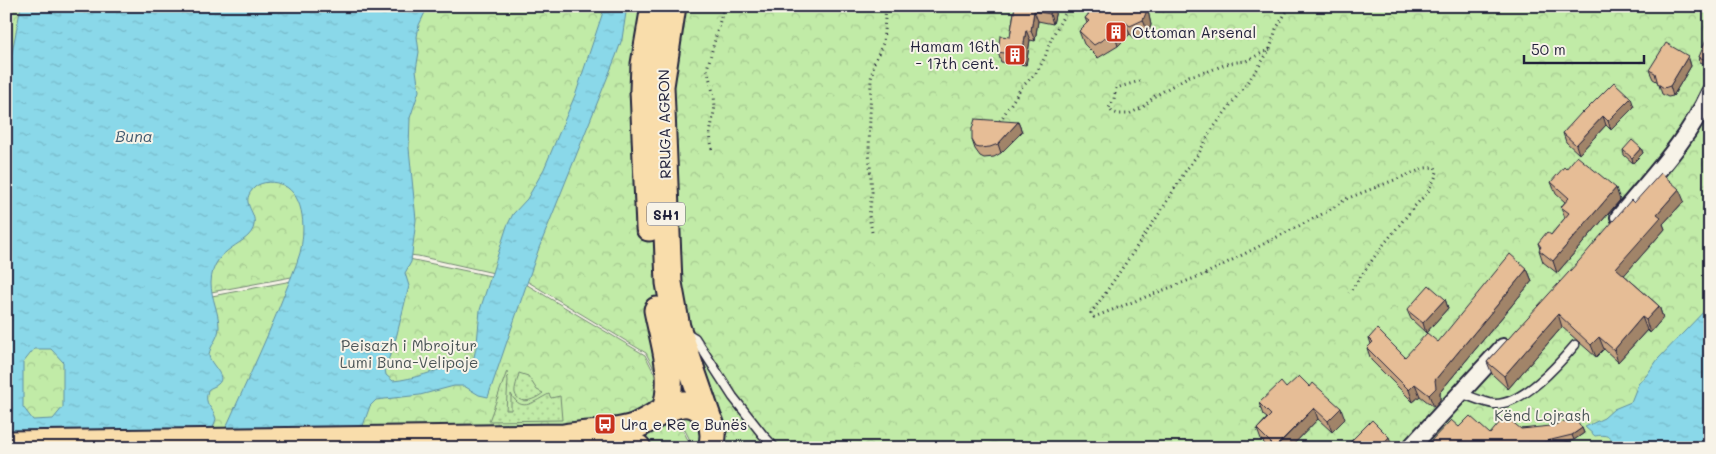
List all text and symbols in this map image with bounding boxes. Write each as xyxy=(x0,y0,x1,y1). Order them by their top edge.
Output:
building icon: Ottoman Arsenal xyxy=(1104,20,1128,44)
place label: Ottoman Arsenal xyxy=(1132,22,1256,42)
scale bar xyxy=(1524,32,1644,64)
place label: Hamam 16th - 17th cent. xyxy=(910,36,999,73)
text: 50 m xyxy=(1531,39,1566,59)
building icon: Hamam 16th - 17th cent. xyxy=(1003,43,1027,67)
street label: RRUGA AGRON xyxy=(653,69,675,179)
water label: Buna xyxy=(115,125,153,146)
road number: SH1 xyxy=(647,202,685,225)
park label: Peisazh i Mbrojtur Lumi Buna-Velipoje xyxy=(340,335,478,372)
park label: Kënd Lojrash xyxy=(1494,405,1590,425)
bus stop icon: Ura e Re e Bunës xyxy=(593,412,617,436)
place label: Ura e Re e Bunës xyxy=(621,414,747,434)

